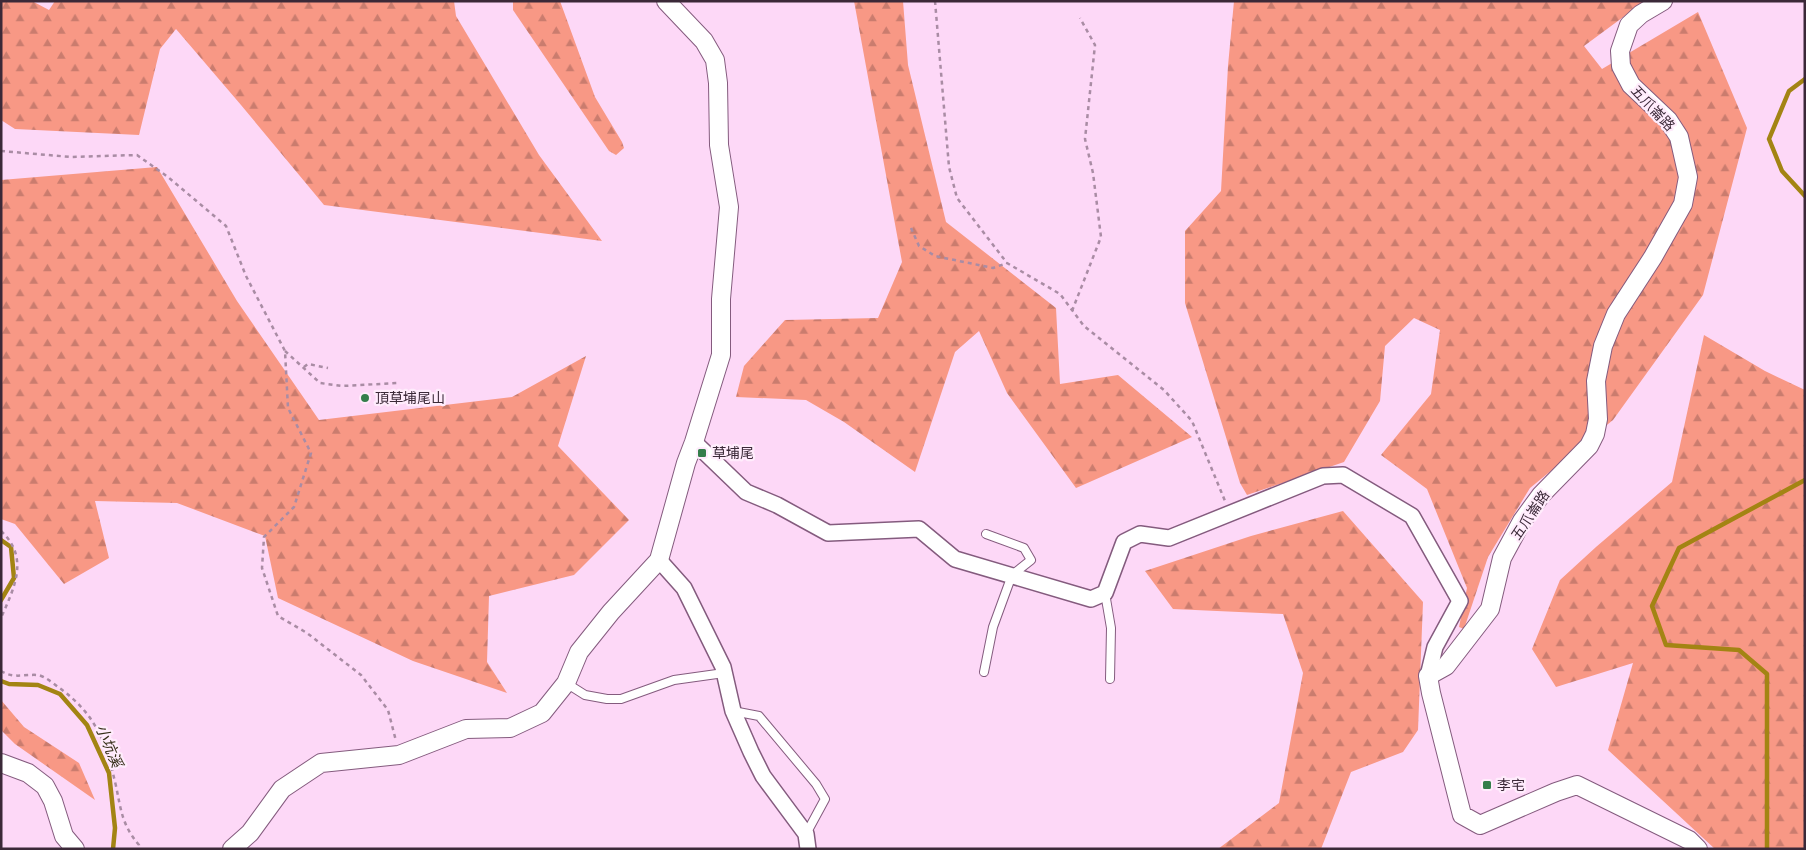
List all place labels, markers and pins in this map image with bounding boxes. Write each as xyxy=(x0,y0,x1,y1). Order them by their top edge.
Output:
place label: 頂草埔尾山 xyxy=(375,390,445,407)
marker: 頂草埔尾山 xyxy=(359,392,371,404)
place label: 草埔尾 xyxy=(712,445,754,462)
marker: 草埔尾 xyxy=(696,447,708,459)
place label: 李宅 xyxy=(1497,777,1525,794)
marker: 李宅 xyxy=(1481,779,1493,791)

